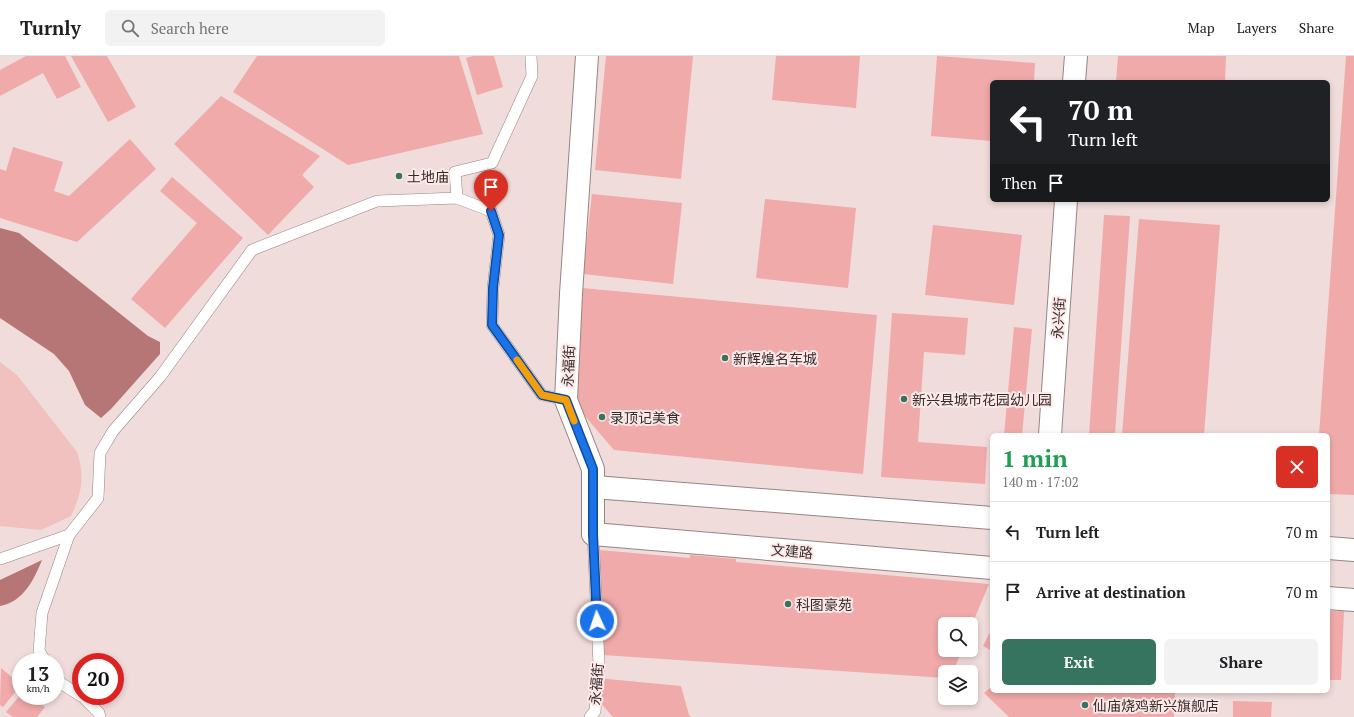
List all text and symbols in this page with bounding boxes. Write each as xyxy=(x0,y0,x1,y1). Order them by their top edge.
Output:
search box xyxy=(105,10,385,46)
text: Turnly xyxy=(20,15,81,40)
icon: search xyxy=(119,17,141,39)
text: Search here xyxy=(151,18,229,38)
text: Map xyxy=(1188,18,1215,37)
text: Layers xyxy=(1237,18,1277,37)
text: Share xyxy=(1299,18,1334,37)
text: 70 m xyxy=(1068,91,1133,128)
icon: left xyxy=(1002,96,1054,148)
text: Turn left xyxy=(1068,127,1138,151)
place label: 土地庙 xyxy=(407,167,449,186)
pin xyxy=(474,170,508,211)
marker: 土地庙 xyxy=(394,171,404,181)
icon: arrive xyxy=(1045,172,1067,194)
text: Then xyxy=(1002,173,1037,193)
icon: arrive xyxy=(480,176,502,198)
street label: 永兴街 xyxy=(1047,296,1069,340)
street label: 永福街 xyxy=(557,345,579,387)
place label: 新辉煌名车城 xyxy=(733,349,817,368)
marker: 新辉煌名车城 xyxy=(720,353,730,363)
place label: 新兴县城市花园幼儿园 xyxy=(912,390,1052,409)
marker: 新兴县城市花园幼儿园 xyxy=(899,394,909,404)
place label: 录顶记美食 xyxy=(610,408,680,427)
marker: 录顶记美食 xyxy=(597,412,607,422)
text: 1 min xyxy=(1002,442,1068,474)
button: close xyxy=(1276,446,1318,488)
text: 140 m · 17:02 xyxy=(1002,473,1079,491)
icon: left xyxy=(1002,521,1024,543)
text: Turn left xyxy=(1036,522,1100,542)
text: 70 m xyxy=(1285,522,1318,542)
street label: 文建路 xyxy=(770,540,814,562)
icon: arrive xyxy=(1002,581,1024,603)
text: Arrive at destination xyxy=(1036,582,1186,602)
text: 70 m xyxy=(1285,582,1318,602)
place label: 科图豪苑 xyxy=(796,595,852,614)
marker: 科图豪苑 xyxy=(783,599,793,609)
position arrow xyxy=(576,600,618,642)
map controls xyxy=(938,617,978,705)
button: search xyxy=(938,617,978,657)
button: Exit xyxy=(1002,639,1156,685)
button: Share xyxy=(1164,639,1318,685)
speed limit sign: 20 xyxy=(72,653,124,705)
text: 13 xyxy=(27,660,49,687)
street label: 永福街 xyxy=(585,662,607,706)
button: layers xyxy=(938,665,978,705)
text: km/h xyxy=(26,682,50,695)
place label: 仙庙烧鸡新兴旗舰店 xyxy=(1093,696,1219,715)
marker: 仙庙烧鸡新兴旗舰店 xyxy=(1080,700,1090,710)

